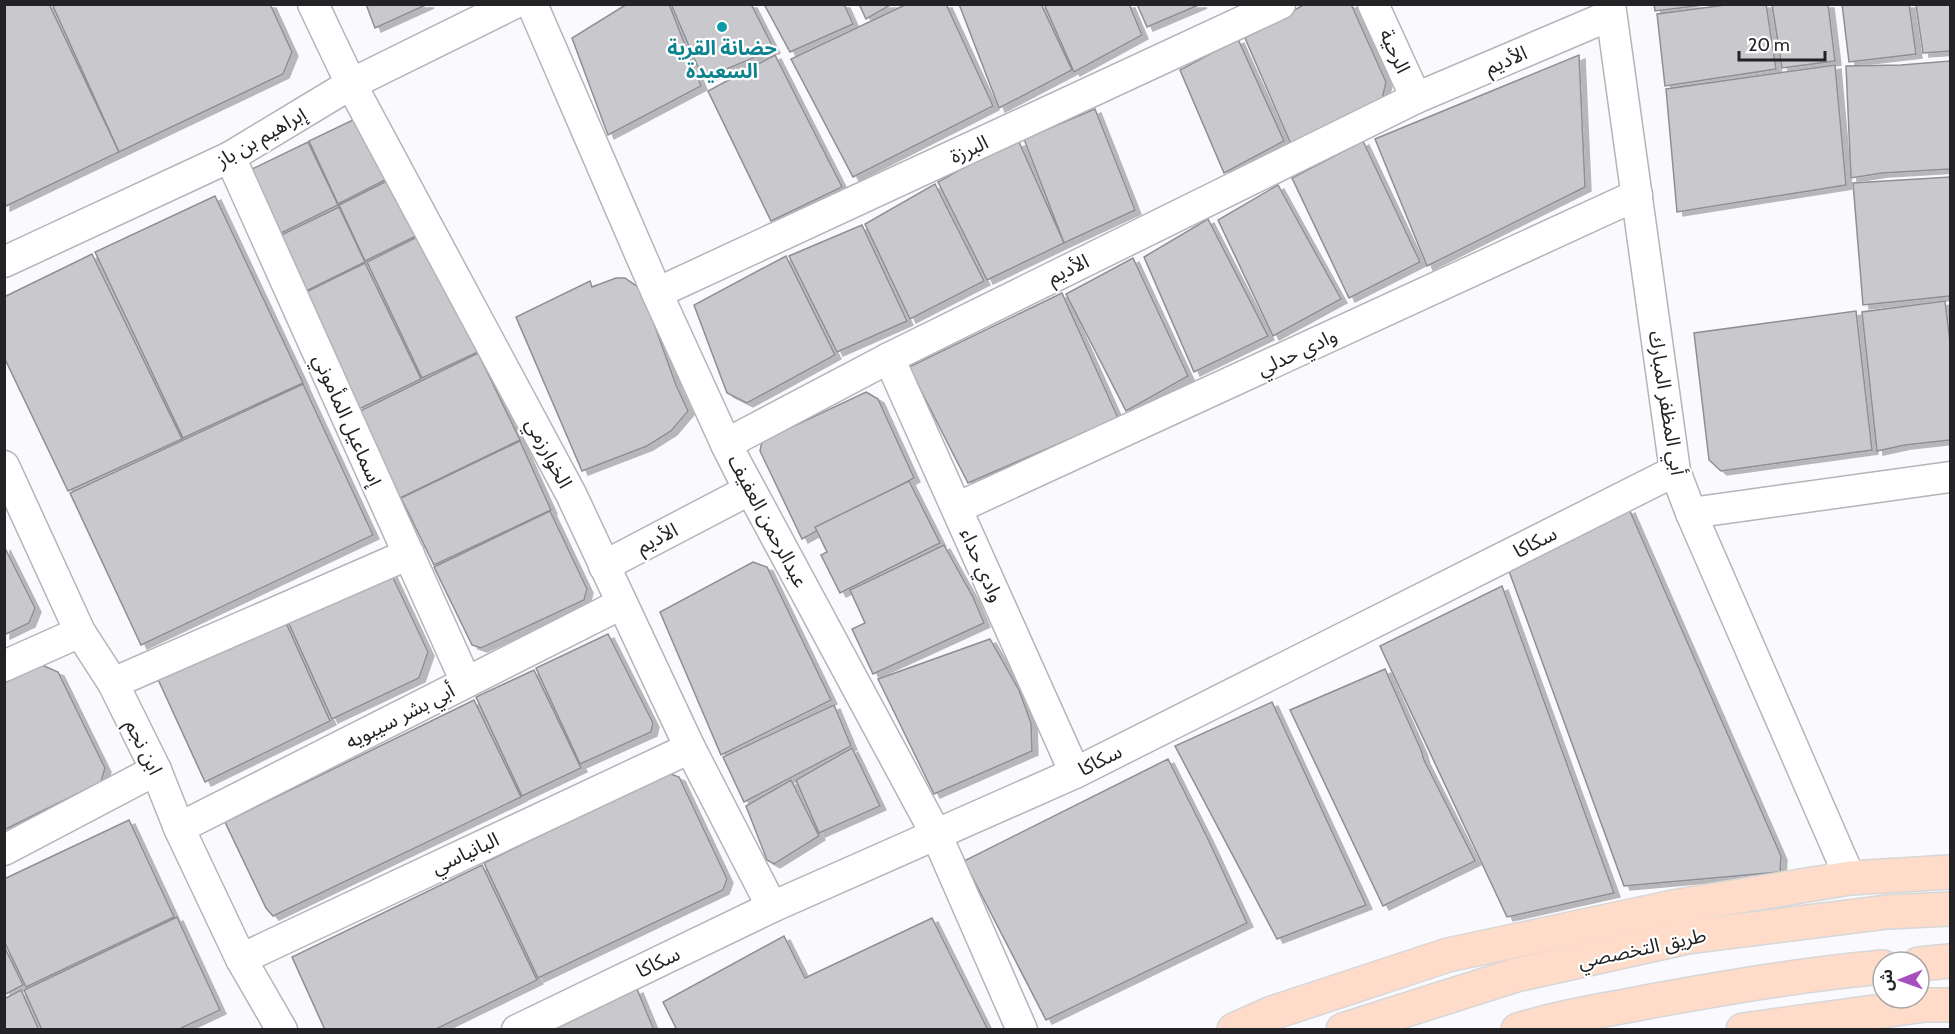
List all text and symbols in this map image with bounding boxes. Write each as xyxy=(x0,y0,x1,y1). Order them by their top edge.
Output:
marker: حضانة القرية السعيدة xyxy=(715,20,729,34)
scale bar xyxy=(1739,24,1824,62)
street label: الرحية xyxy=(1374,25,1416,77)
text: 20 m xyxy=(1748,34,1790,56)
place label: حضانة القرية السعيدة xyxy=(667,36,777,83)
street label: الأديم xyxy=(1481,41,1532,82)
street label: إبراهيم بن باز xyxy=(211,101,312,175)
street label: البرزة xyxy=(946,130,992,168)
street label: الأديم xyxy=(1043,249,1094,292)
street label: وادي حدلي xyxy=(1253,323,1342,384)
street label: أبي المظفر المبارك xyxy=(1640,329,1690,478)
street label: إسماعيل المأموني xyxy=(305,350,388,492)
street label: الخوارزمي xyxy=(517,414,577,494)
street label: عبدالرحمن العفيف xyxy=(723,451,813,591)
street label: الأديم xyxy=(632,518,683,561)
street label: سكاكا xyxy=(1509,521,1561,563)
street label: وادي حداء xyxy=(952,524,1009,607)
street label: أبي بشر سيبويه xyxy=(341,678,460,757)
street label: ابن نجم xyxy=(118,715,168,780)
street label: سكاكا xyxy=(1074,739,1126,781)
street label: البانياسي xyxy=(427,827,504,882)
street label: طريق التخصصي xyxy=(1576,923,1709,977)
street label: سكاكا xyxy=(632,941,684,983)
north arrow xyxy=(1871,950,1931,1010)
text: ش xyxy=(1877,969,1896,991)

